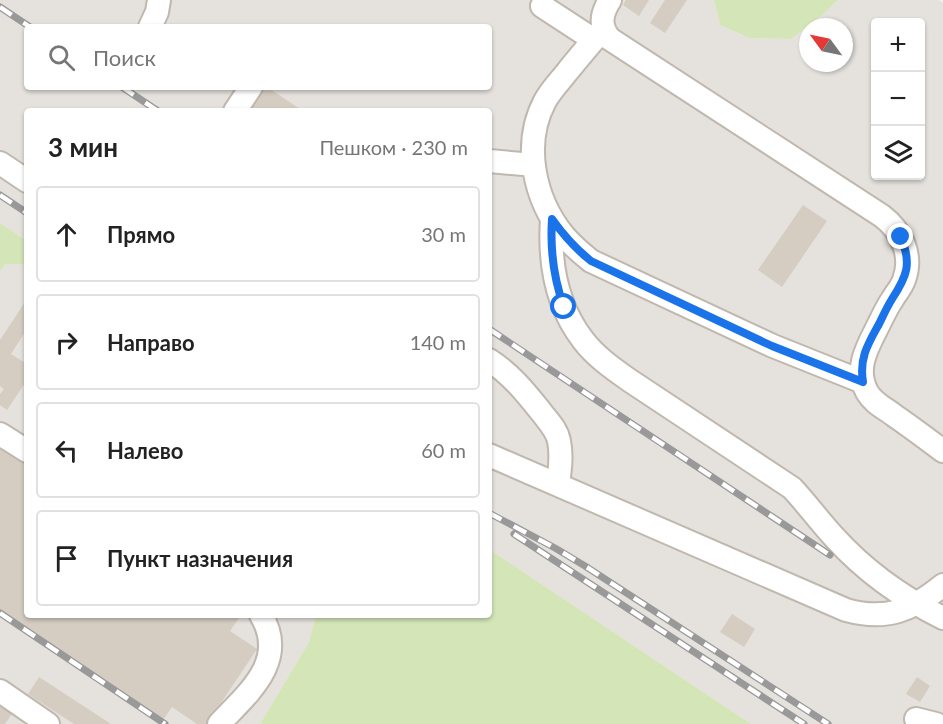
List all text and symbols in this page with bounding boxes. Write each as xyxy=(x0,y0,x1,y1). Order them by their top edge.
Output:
north arrow xyxy=(799,18,853,72)
map controls xyxy=(871,18,925,180)
button: + xyxy=(871,18,925,72)
search box xyxy=(24,24,492,90)
icon: search xyxy=(45,41,78,74)
text: Поиск xyxy=(93,44,156,71)
button: − xyxy=(871,72,925,126)
button: layers xyxy=(871,126,925,180)
text: 3 мин xyxy=(48,131,118,163)
text: Пешком · 230 m xyxy=(319,135,468,159)
icon: ahead xyxy=(50,218,83,251)
text: Прямо xyxy=(107,221,175,248)
text: 30 m xyxy=(421,222,466,246)
route end xyxy=(887,223,913,249)
route start xyxy=(550,293,576,319)
icon: right xyxy=(50,326,83,359)
text: Направо xyxy=(107,329,195,356)
text: 140 m xyxy=(410,330,466,354)
icon: left xyxy=(50,434,83,467)
text: Налево xyxy=(107,437,183,464)
text: 60 m xyxy=(421,438,466,462)
icon: arrive xyxy=(50,542,83,575)
text: Пункт назначения xyxy=(107,545,293,572)

